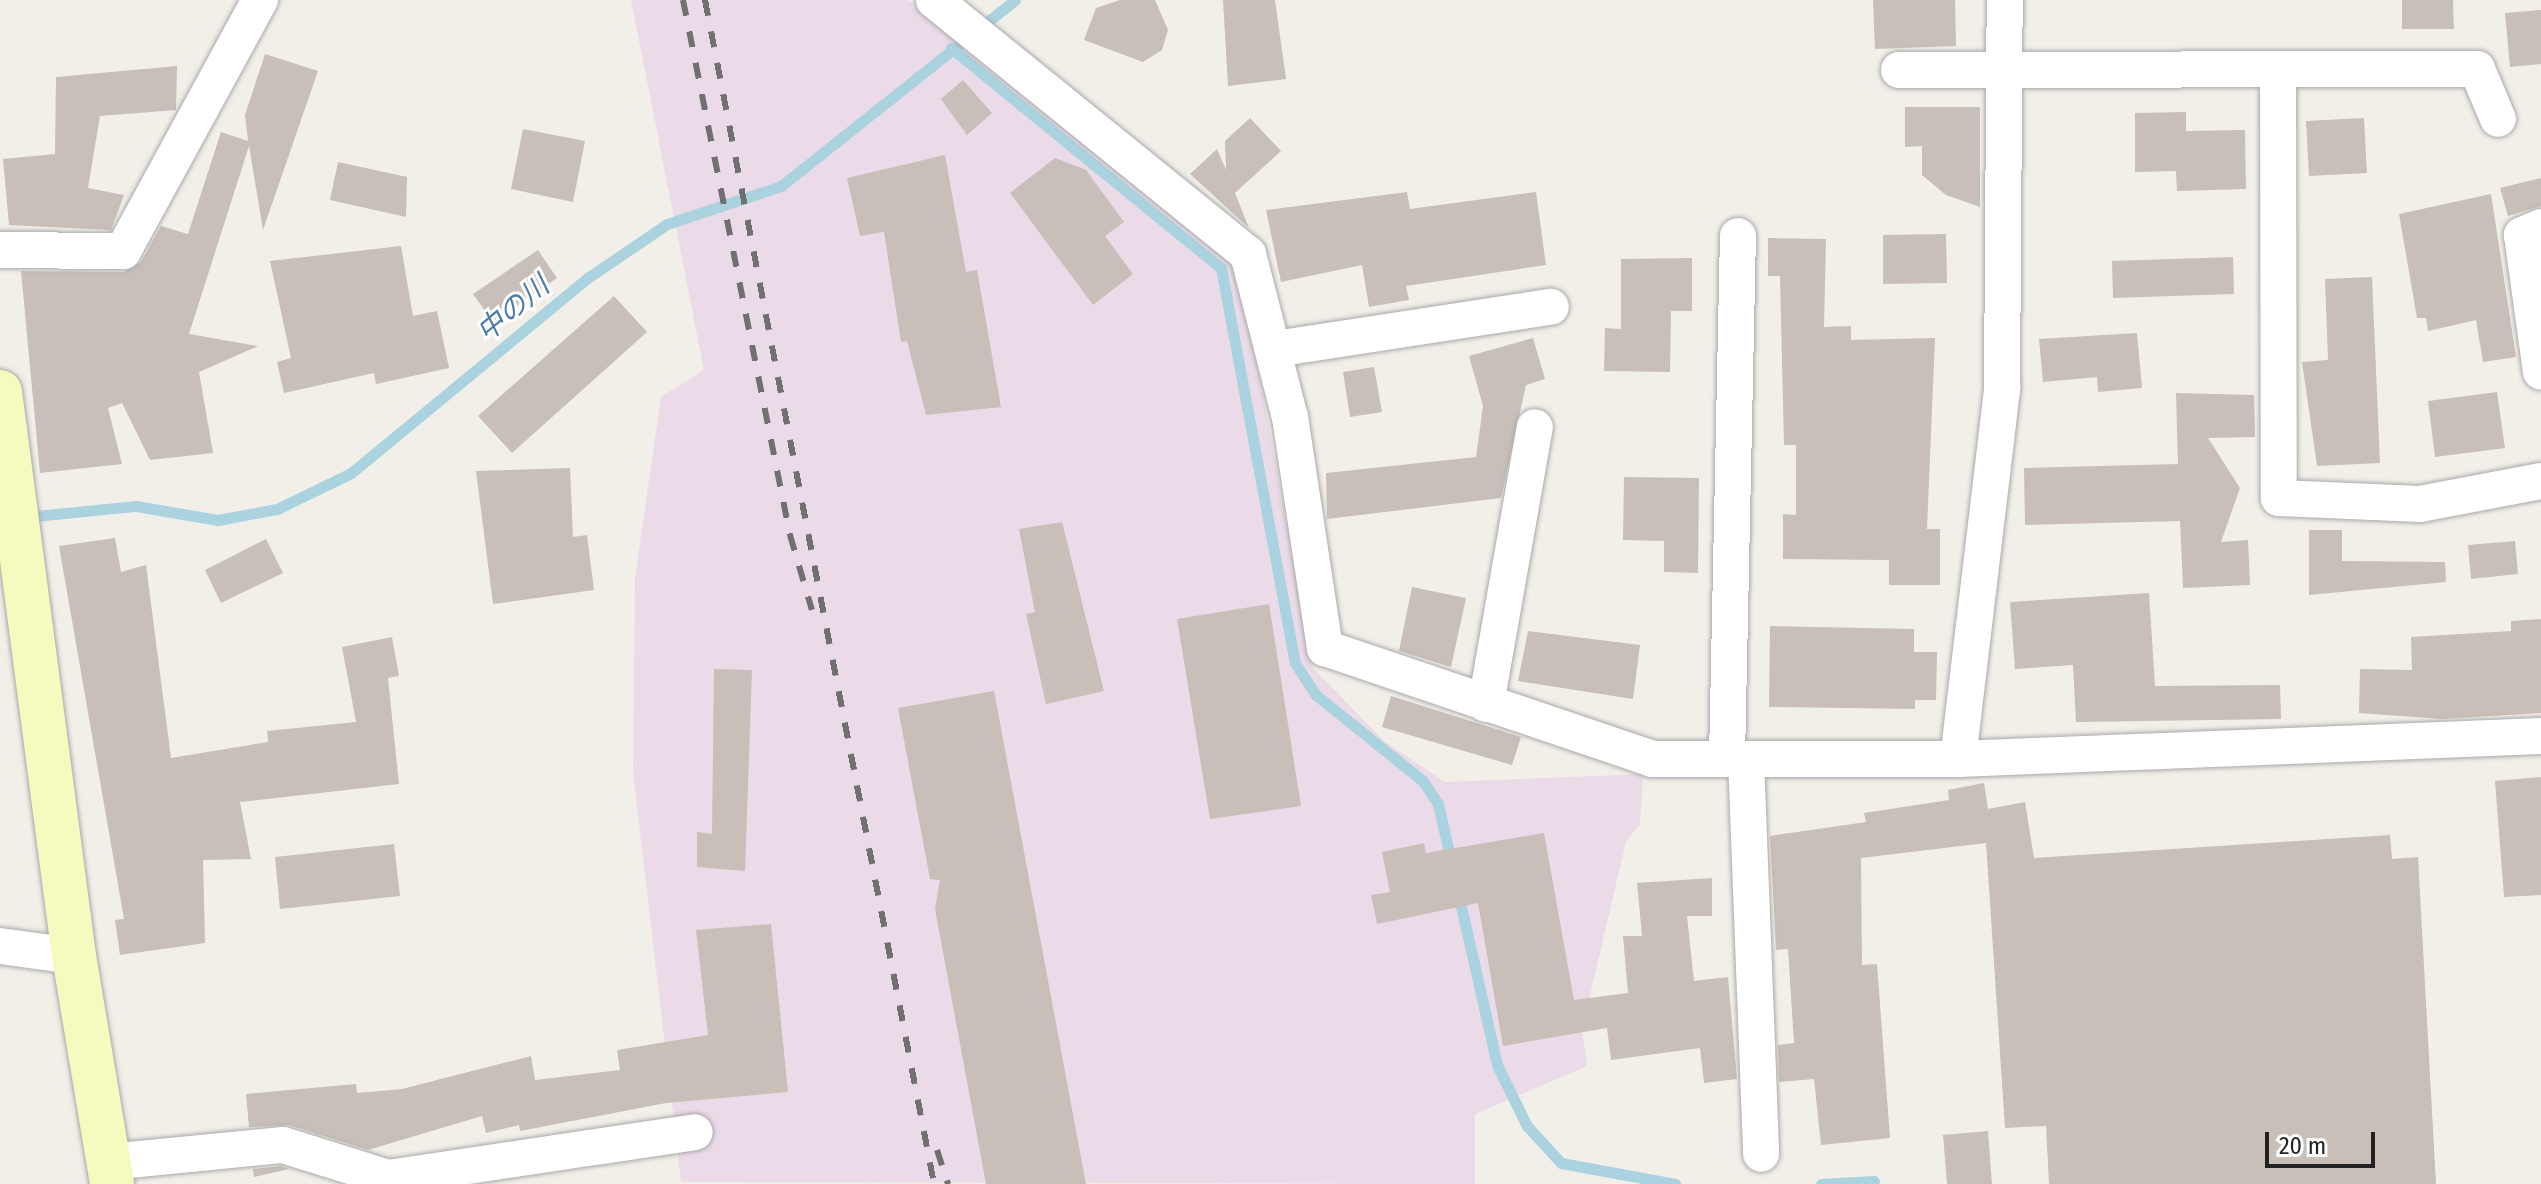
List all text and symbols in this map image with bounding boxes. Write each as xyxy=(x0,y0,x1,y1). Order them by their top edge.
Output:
water label: 中の川 xyxy=(470,269,556,349)
scale bar xyxy=(2269,1116,2379,1166)
text: 20 m xyxy=(2279,1132,2326,1160)

